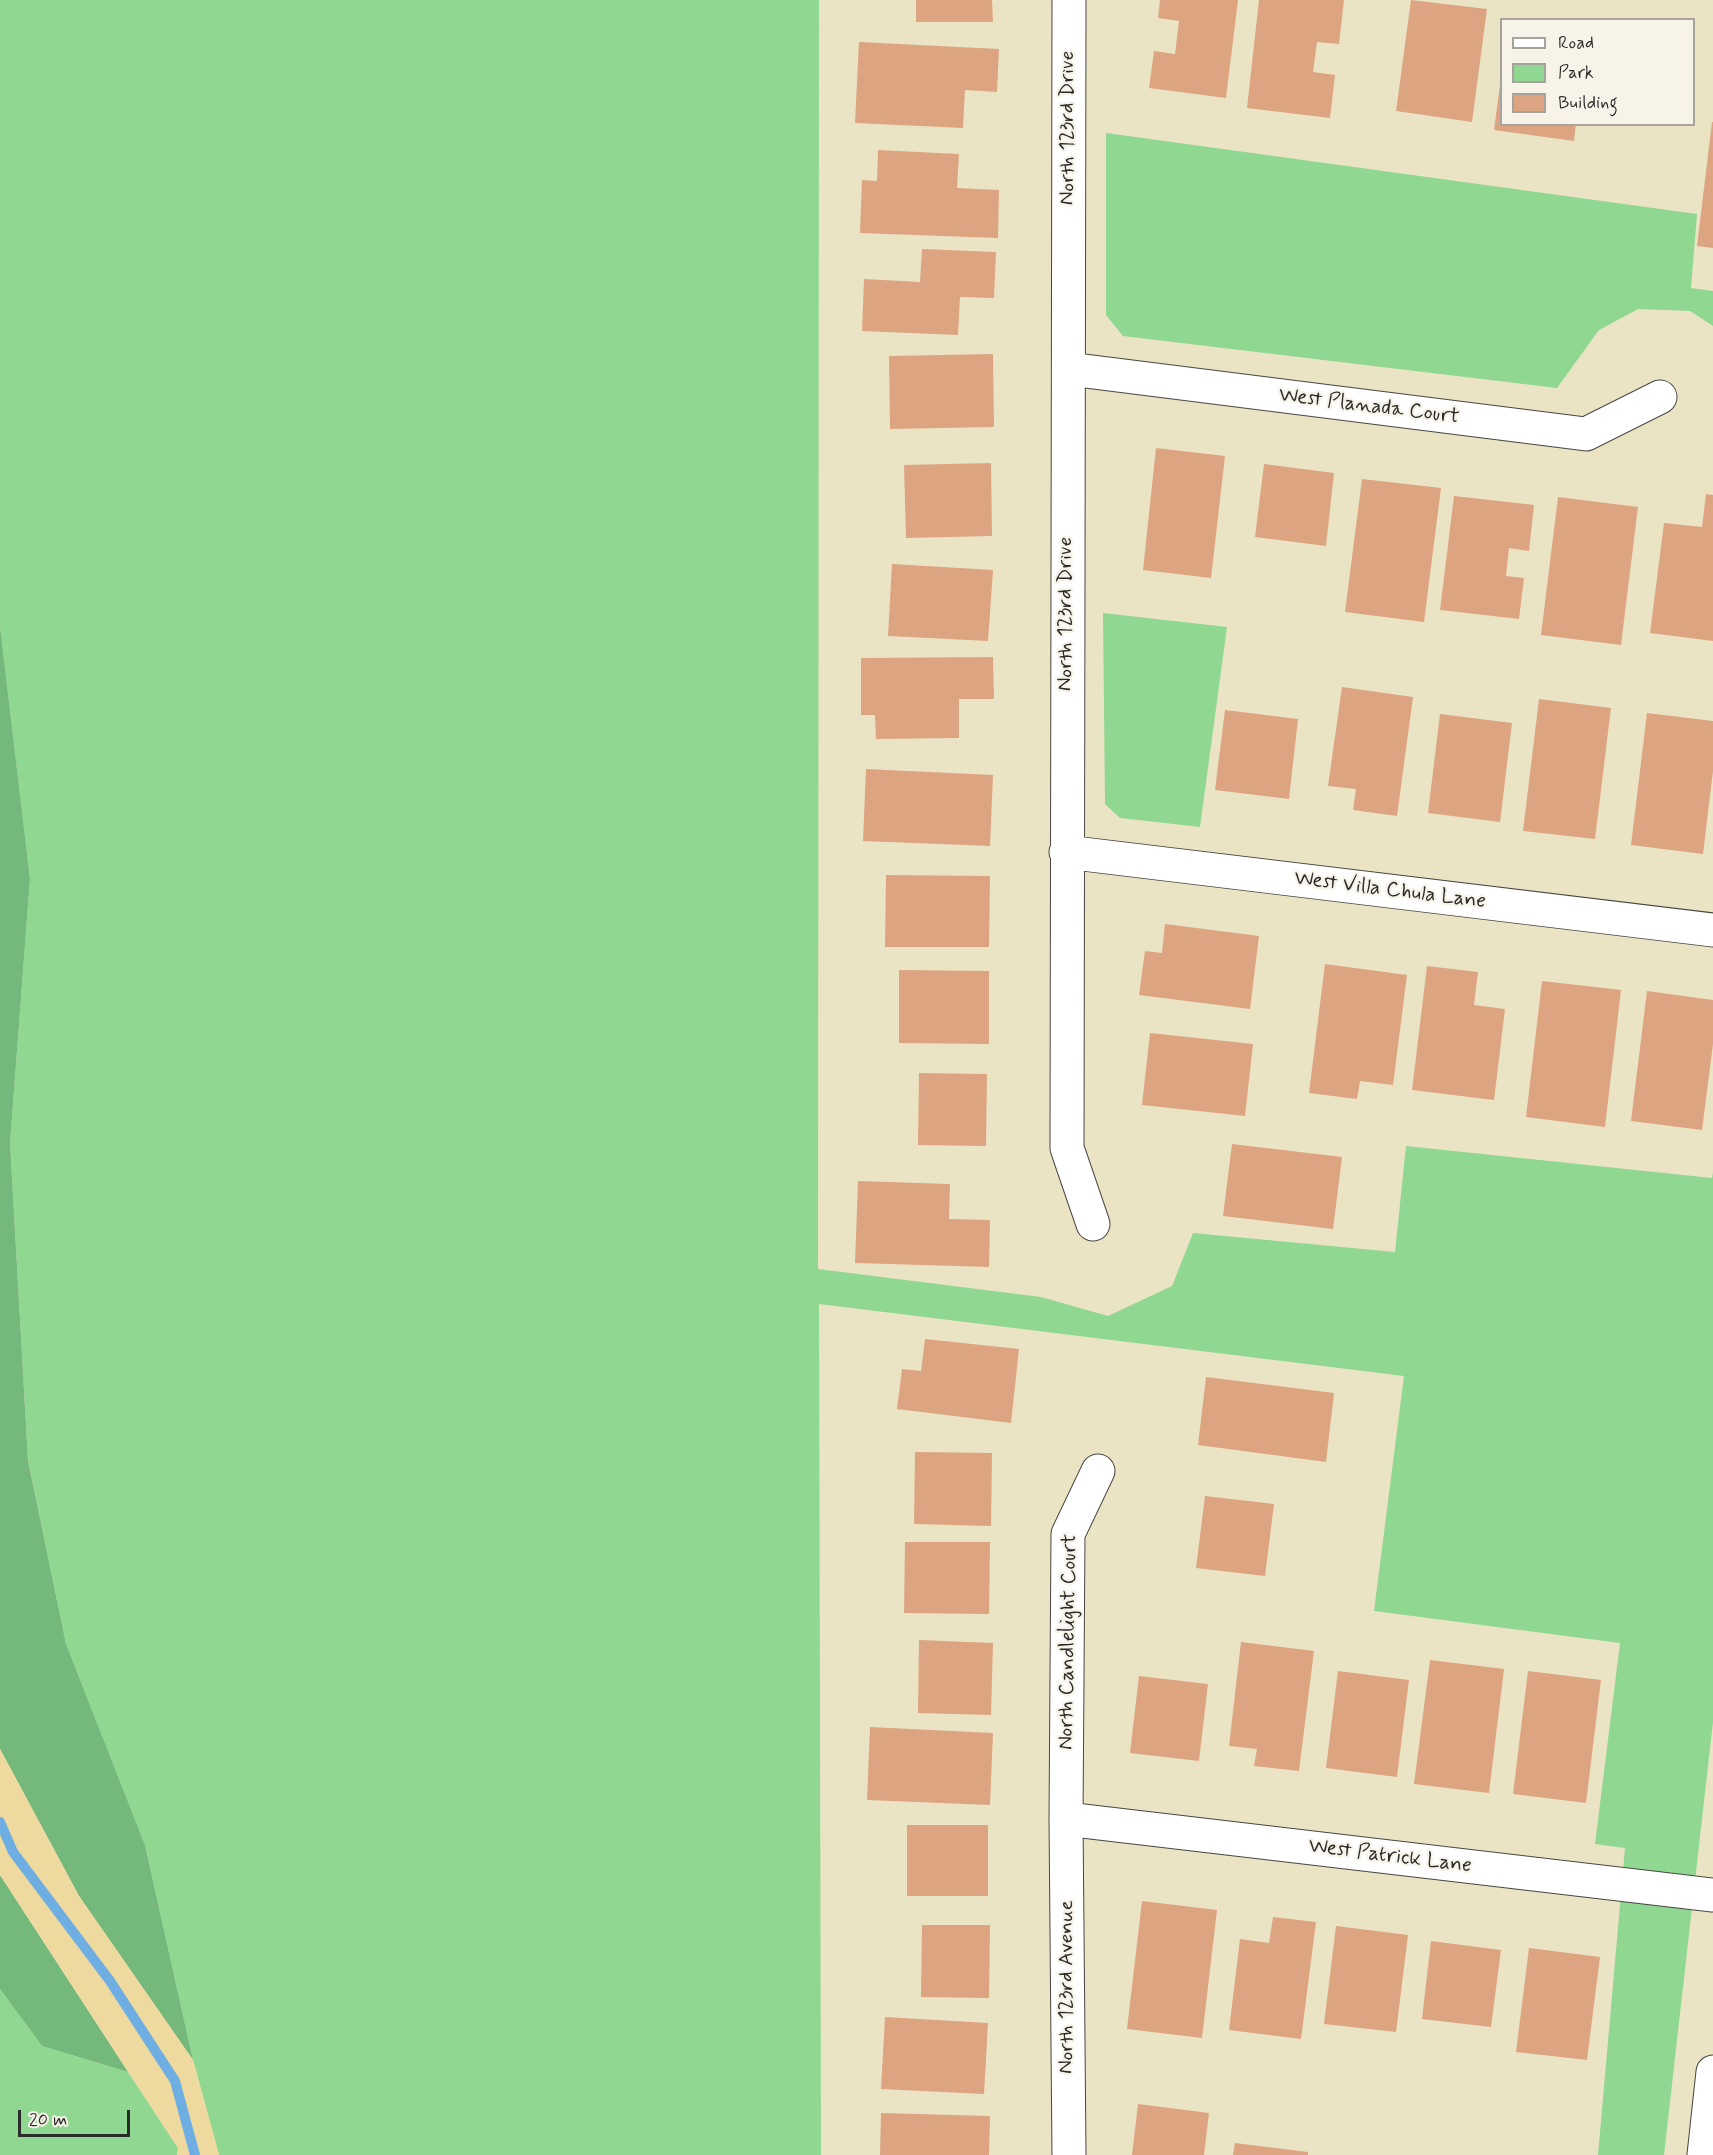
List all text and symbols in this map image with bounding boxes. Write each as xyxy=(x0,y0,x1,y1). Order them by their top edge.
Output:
legend xyxy=(1500,18,1695,126)
text: Road xyxy=(1558,31,1594,55)
street label: North 123rd Drive xyxy=(1056,51,1082,205)
text: Park xyxy=(1558,61,1594,85)
text: Building xyxy=(1558,91,1618,115)
street label: West Planada Court xyxy=(1277,383,1461,431)
street label: North 123rd Drive xyxy=(1054,537,1080,691)
street label: West Villa Chula Lane xyxy=(1293,867,1487,915)
street label: North Candlelight Court xyxy=(1055,1534,1083,1750)
street label: West Patrick Lane xyxy=(1307,1834,1473,1880)
street label: North 123rd Avenue xyxy=(1055,1900,1081,2074)
scale bar xyxy=(21,2098,134,2136)
text: 20 m xyxy=(29,2108,67,2132)

